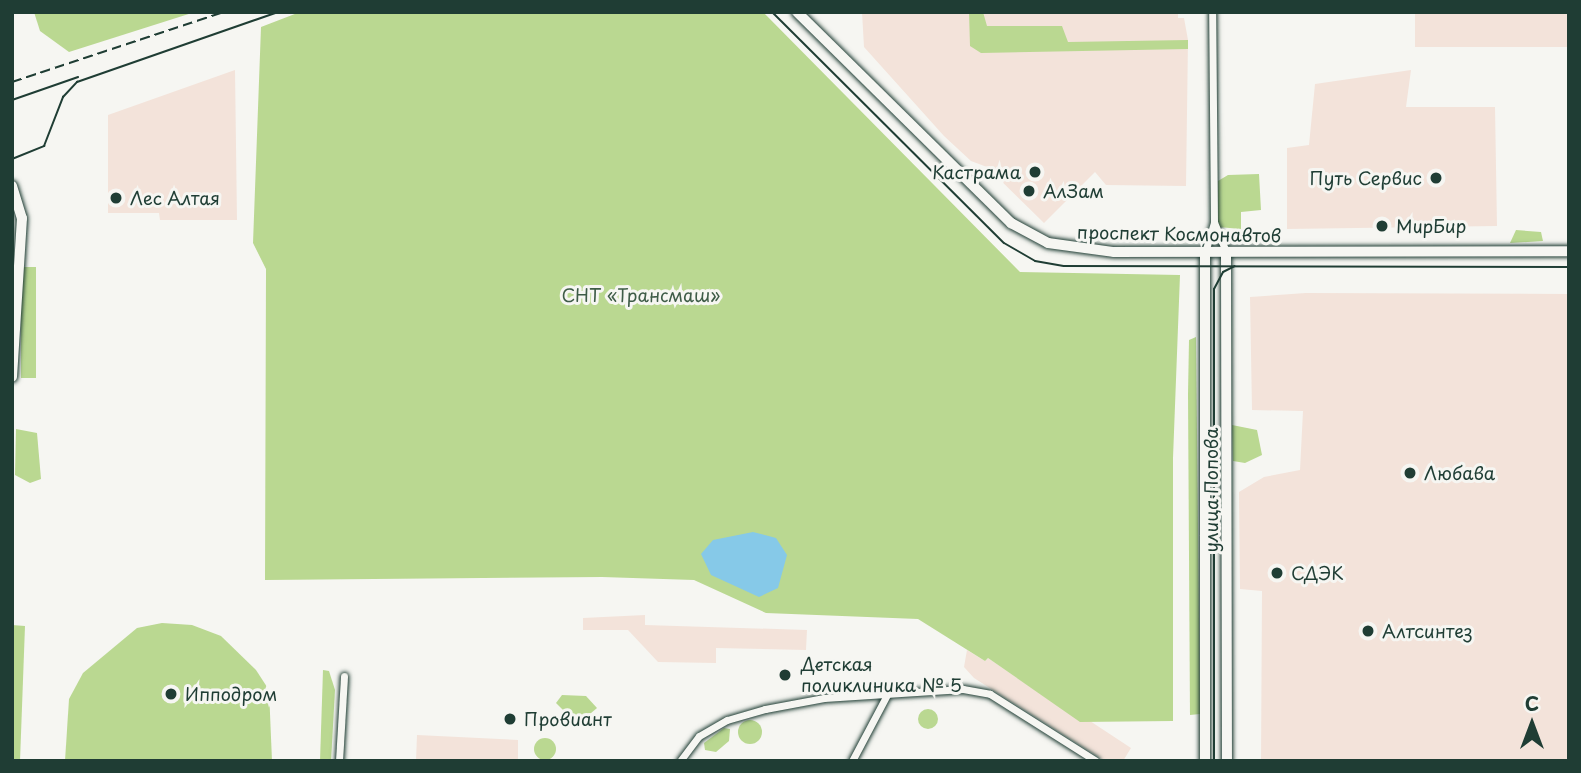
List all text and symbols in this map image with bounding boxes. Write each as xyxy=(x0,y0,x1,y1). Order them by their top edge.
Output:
place label: Кастрама xyxy=(932,161,1021,183)
marker: Кастрама xyxy=(1027,164,1043,180)
place label: Путь Сервис xyxy=(1310,167,1422,189)
marker: Путь Сервис xyxy=(1428,170,1444,186)
place label: АлЗам xyxy=(1043,180,1104,202)
marker: АлЗам xyxy=(1021,183,1037,199)
place label: Лес Алтая xyxy=(130,187,220,209)
marker: Лес Алтая xyxy=(108,190,124,206)
place label: МирБир xyxy=(1396,215,1466,237)
marker: МирБир xyxy=(1374,218,1390,234)
street label: проспект Космонавтов xyxy=(1076,221,1282,247)
park label: СНТ «Трансмаш» xyxy=(562,284,720,306)
street label: улица Попова xyxy=(1200,427,1222,553)
place label: Любава xyxy=(1424,462,1495,484)
marker: Любава xyxy=(1402,465,1418,481)
place label: СДЭК xyxy=(1291,562,1344,584)
marker: СДЭК xyxy=(1269,565,1285,581)
place label: Алтсинтез xyxy=(1382,620,1473,642)
marker: Алтсинтез xyxy=(1360,623,1376,639)
place label: Детская поликлиника № 5 xyxy=(801,654,962,696)
marker: Детская поликлиника № 5 xyxy=(775,665,795,685)
place label: Ипподром xyxy=(185,683,277,705)
marker: Ипподром xyxy=(163,686,179,702)
north arrow xyxy=(1497,689,1567,759)
text: С xyxy=(1525,689,1539,717)
place label: Провиант xyxy=(524,708,612,730)
marker: Провиант xyxy=(502,711,518,727)

